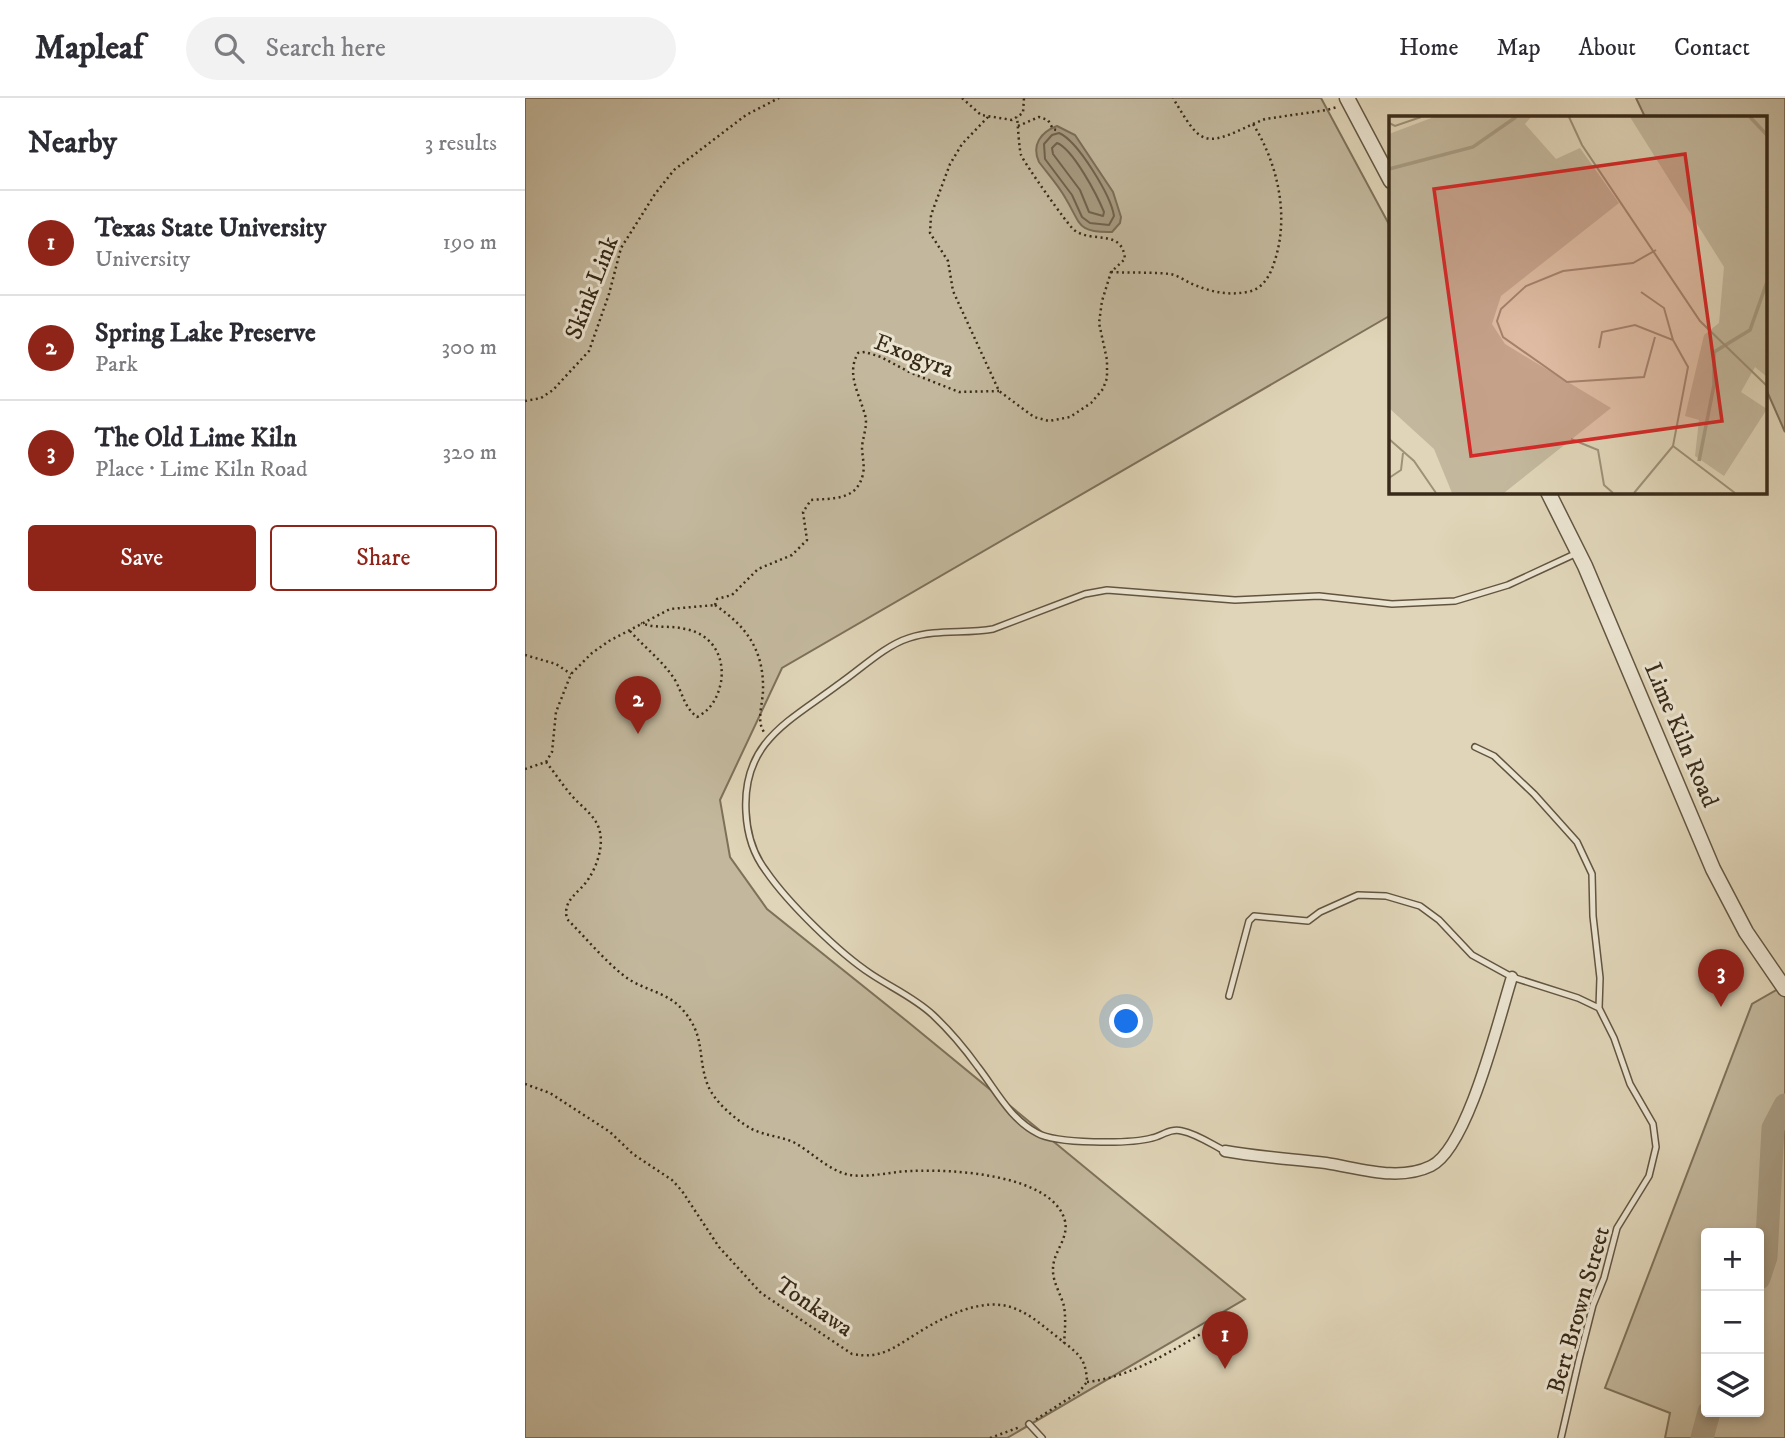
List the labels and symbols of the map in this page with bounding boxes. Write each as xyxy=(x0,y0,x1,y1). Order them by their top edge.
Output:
inset map xyxy=(1389,116,1767,494)
street label: Skink Link xyxy=(559,232,625,344)
street label: Exogyra xyxy=(870,327,959,385)
street label: Lime Kiln Road xyxy=(1637,658,1725,812)
pin: 2 xyxy=(615,676,661,734)
pin: 3 xyxy=(1698,949,1744,1007)
your location xyxy=(1109,1004,1143,1038)
street label: Bert Brown Street xyxy=(1541,1223,1617,1397)
street label: Tonkawa xyxy=(769,1270,859,1344)
pin: 1 xyxy=(1202,1311,1248,1369)

